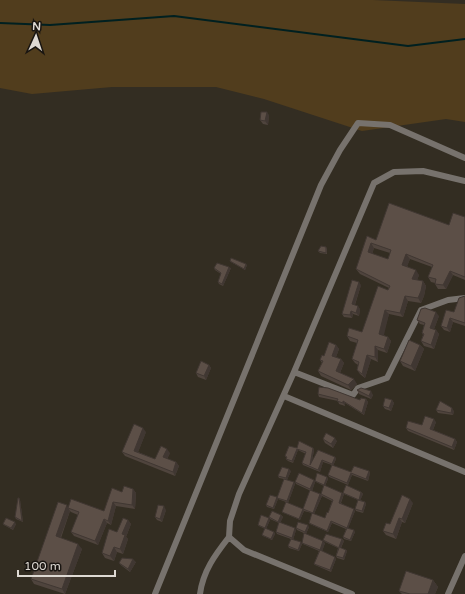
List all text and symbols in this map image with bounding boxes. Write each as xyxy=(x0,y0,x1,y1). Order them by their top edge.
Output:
north arrow xyxy=(16,16,56,56)
text: N xyxy=(32,20,41,33)
scale bar xyxy=(18,552,115,578)
text: 100 m xyxy=(24,559,61,573)

